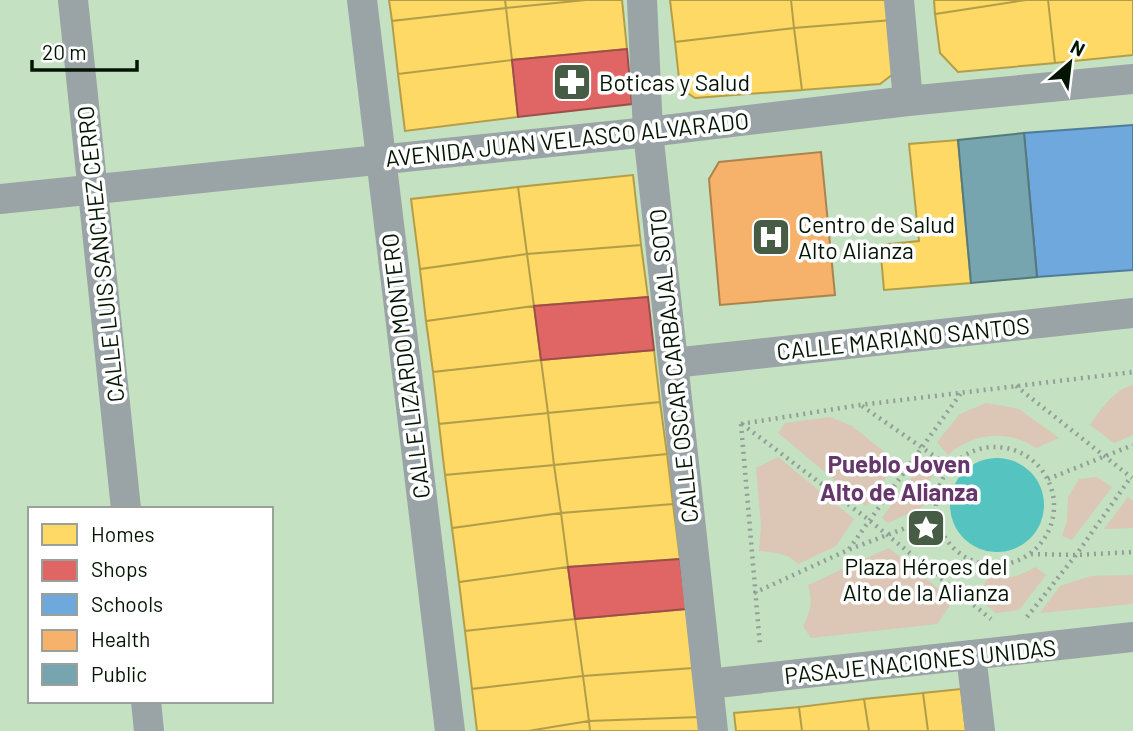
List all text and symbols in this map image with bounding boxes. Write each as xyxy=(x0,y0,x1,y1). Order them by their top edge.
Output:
scale bar xyxy=(32,28,136,72)
north arrow xyxy=(1035,28,1105,98)
text: N xyxy=(1067,34,1089,61)
text: 20 m xyxy=(42,39,87,64)
pharmacy icon: Boticas y Salud xyxy=(551,61,593,103)
place label: Boticas y Salud xyxy=(599,68,750,96)
street label: CALLE LUIS SANCHEZ CERRO xyxy=(71,104,129,404)
street label: AVENIDA JUAN VELASCO ALVARADO xyxy=(384,106,750,172)
street label: CALLE OSCAR CARBAJAL SOTO xyxy=(643,208,703,524)
place label: Centro de Salud Alto Alianza xyxy=(798,210,955,264)
hospital icon: Centro de Salud Alto Alianza xyxy=(750,216,792,258)
street label: CALLE LIZARDO MONTERO xyxy=(375,232,435,500)
street label: CALLE MARIANO SANTOS xyxy=(775,311,1031,365)
district label: Pueblo Joven Alto de Alianza xyxy=(820,449,978,506)
legend xyxy=(28,507,273,703)
place icon: Plaza Héroes del Alto de la Alianza xyxy=(905,507,947,549)
text: Homes xyxy=(91,521,155,546)
place label: Plaza Héroes del Alto de la Alianza xyxy=(843,552,1009,606)
text: Shops xyxy=(91,556,148,581)
text: Schools xyxy=(91,591,163,616)
text: Health xyxy=(91,626,150,651)
street label: PASAJE NACIONES UNIDAS xyxy=(783,633,1057,689)
text: Public xyxy=(91,661,147,686)

